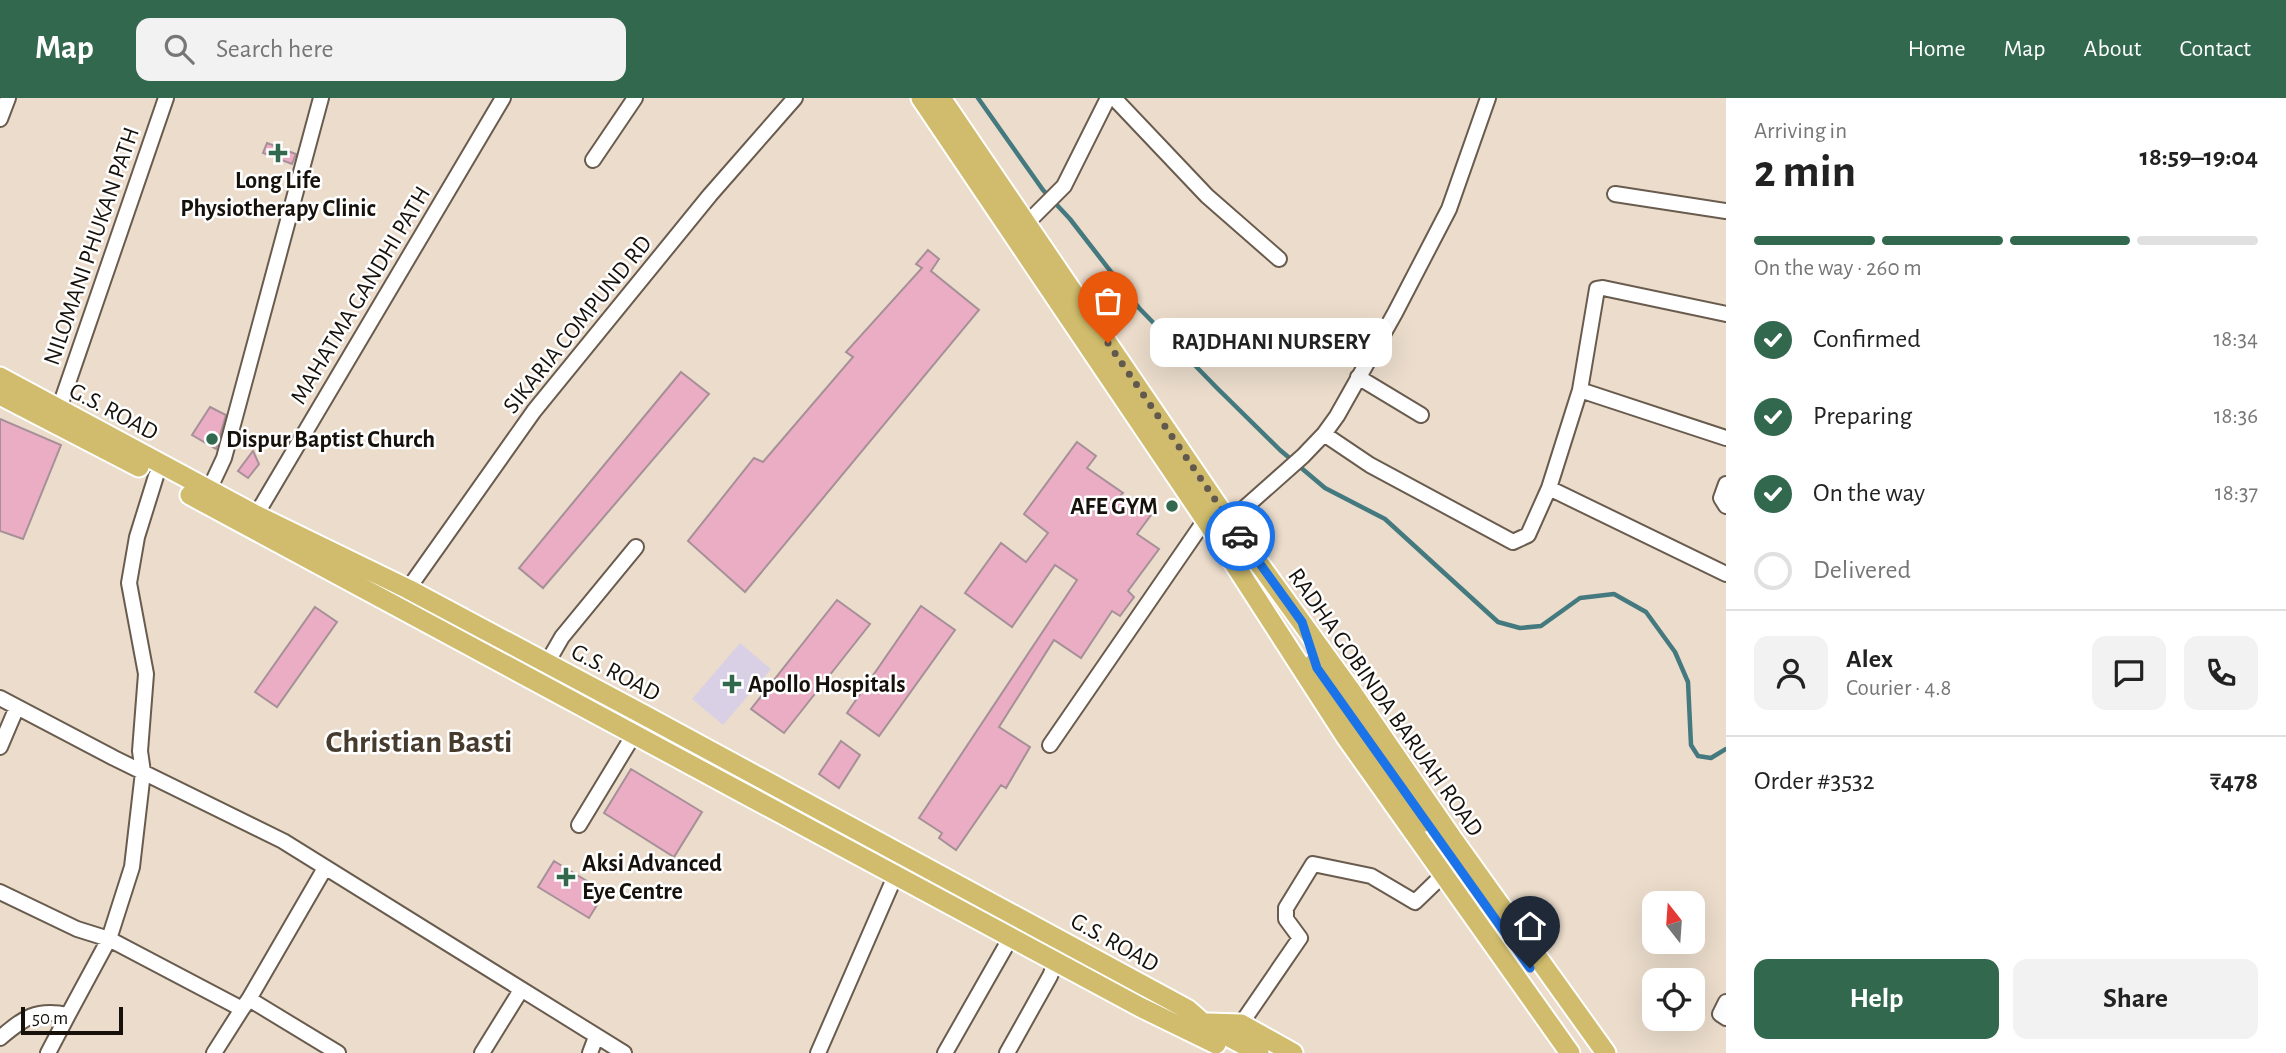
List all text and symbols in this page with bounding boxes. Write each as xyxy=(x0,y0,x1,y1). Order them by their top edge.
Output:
search box xyxy=(136,18,626,81)
icon: search xyxy=(160,30,198,68)
text: Map xyxy=(35,32,94,65)
text: Search here xyxy=(216,36,334,62)
text: Home xyxy=(1908,37,1966,61)
text: Map xyxy=(2004,37,2046,61)
text: About xyxy=(2084,37,2141,61)
text: Contact xyxy=(2179,37,2251,61)
text: Arriving in xyxy=(1754,120,1847,143)
street label: NILOMANI PHUKAN PATH xyxy=(40,124,144,368)
marker: Long Life Physiotherapy Clinic xyxy=(268,143,288,163)
text: 18:59–19:04 xyxy=(2140,144,2258,170)
text: 2 min xyxy=(1754,149,1856,195)
place label: Long Life Physiotherapy Clinic xyxy=(180,169,376,221)
street label: MAHATMA GANDHI PATH xyxy=(286,182,435,409)
street label: SIKARIA COMPUND RD xyxy=(499,231,657,418)
text: On the way · 260 m xyxy=(1754,257,1922,280)
pin xyxy=(1078,271,1138,343)
icon: bag xyxy=(1089,282,1127,320)
callout: RAJDHANI NURSERY xyxy=(1150,318,1392,368)
icon: check xyxy=(1754,321,1792,359)
text: Confirmed xyxy=(1813,326,1921,352)
text: 18:34 xyxy=(2213,328,2258,351)
text: RAJDHANI NURSERY xyxy=(1172,331,1371,354)
street label: G.S. ROAD xyxy=(65,379,162,445)
icon: check xyxy=(1754,398,1792,436)
text: Preparing xyxy=(1813,403,1912,429)
text: 18:36 xyxy=(2214,405,2258,428)
place label: Dispur Baptist Church xyxy=(226,428,435,452)
marker: Dispur Baptist Church xyxy=(204,431,220,447)
icon: check xyxy=(1754,475,1792,513)
text: On the way xyxy=(1813,480,1925,506)
text: 18:37 xyxy=(2215,482,2258,505)
place label: AFE GYM xyxy=(1070,495,1158,519)
marker: AFE GYM xyxy=(1164,498,1180,514)
courier xyxy=(1205,501,1275,571)
icon: car xyxy=(1221,517,1259,555)
text: Delivered xyxy=(1813,557,1911,583)
street label: RADHA GOBINDA BARUAH ROAD xyxy=(1283,564,1487,841)
button: person xyxy=(1754,636,1828,710)
button: chat xyxy=(2092,636,2166,710)
button: phone xyxy=(2184,636,2258,710)
street label: G.S. ROAD xyxy=(567,640,664,706)
text: Alex xyxy=(1846,646,1893,672)
place label: Apollo Hospitals xyxy=(748,673,906,697)
marker: Apollo Hospitals xyxy=(722,674,742,694)
text: Courier · 4.8 xyxy=(1846,677,1951,700)
district label: Christian Basti xyxy=(326,726,512,758)
text: Order #3532 xyxy=(1754,768,1875,794)
text: ₹478 xyxy=(2210,768,2258,794)
place label: Aksi Advanced Eye Centre xyxy=(582,852,722,904)
marker: Aksi Advanced Eye Centre xyxy=(556,867,576,887)
north arrow xyxy=(1642,891,1704,954)
map controls xyxy=(1642,891,1705,1031)
pin xyxy=(1500,896,1560,968)
icon: home xyxy=(1511,907,1549,945)
street label: G.S. ROAD xyxy=(1066,909,1163,977)
button: Help xyxy=(1754,959,1999,1039)
button: Share xyxy=(2013,959,2258,1039)
button: locate xyxy=(1642,968,1705,1031)
scale bar xyxy=(21,1004,122,1036)
text: 50 m xyxy=(32,1009,68,1028)

